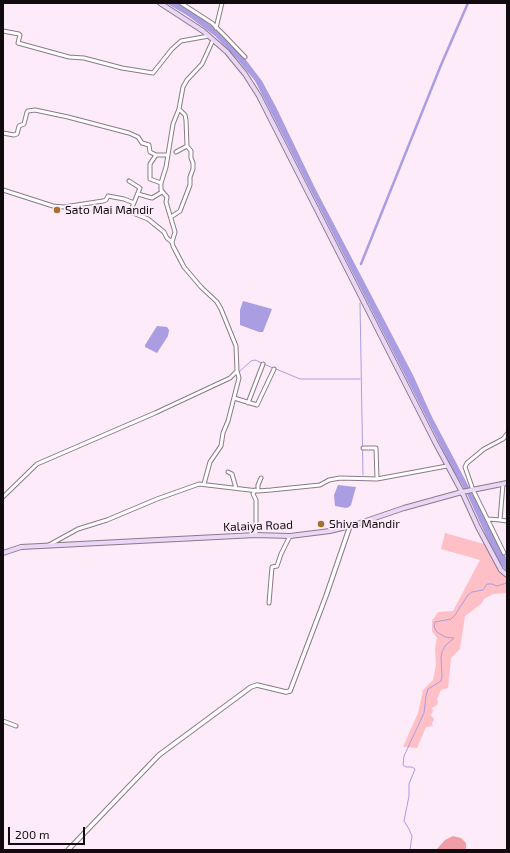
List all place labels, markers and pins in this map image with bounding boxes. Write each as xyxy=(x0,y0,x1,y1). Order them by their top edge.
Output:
place label: Sato Mai Mandir xyxy=(65,203,154,217)
marker: Sato Mai Mandir xyxy=(52,205,62,215)
place label: Shiva Mandir xyxy=(329,517,400,531)
marker: Shiva Mandir xyxy=(316,519,326,529)

